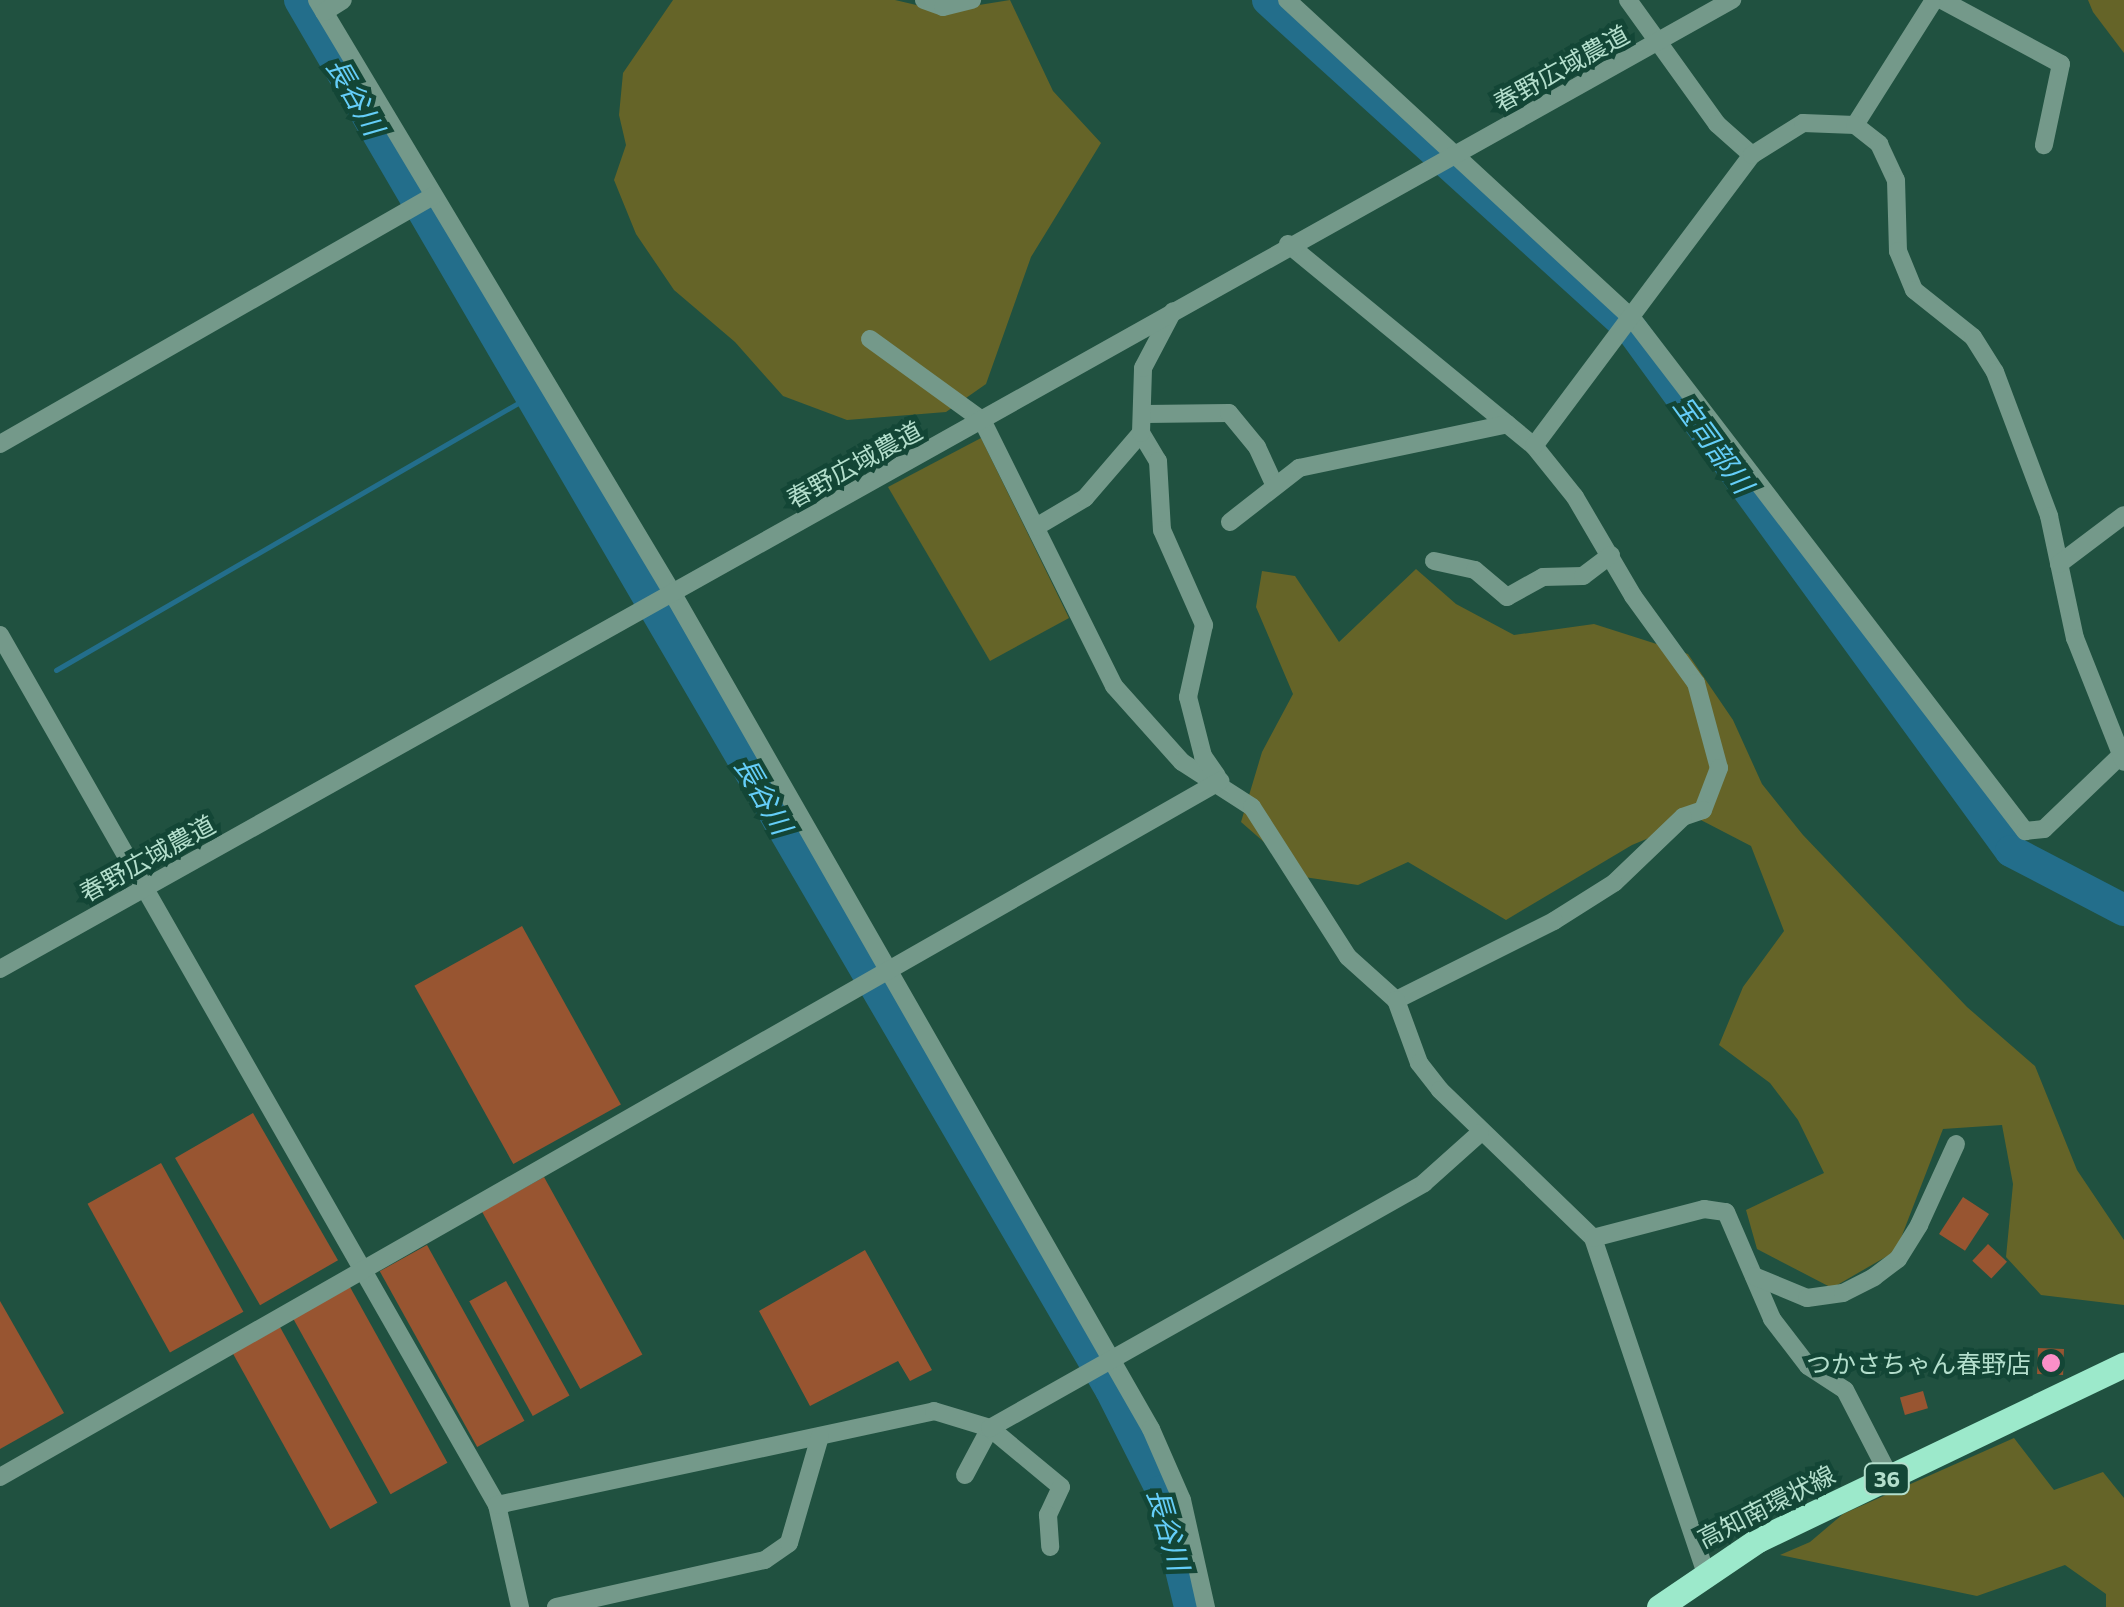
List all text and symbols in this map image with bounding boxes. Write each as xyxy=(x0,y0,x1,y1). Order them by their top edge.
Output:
street label: 春野広域農道 xyxy=(1488,19,1634,117)
water label: 長谷川 xyxy=(320,51,392,141)
water label: 宝司部川 xyxy=(1667,389,1761,499)
street label: 春野広域農道 xyxy=(781,415,927,513)
water label: 長谷川 xyxy=(728,750,800,840)
street label: 春野広域農道 xyxy=(74,809,220,907)
place label: つかさちゃん春野店 xyxy=(1806,1348,2031,1378)
marker: つかさちゃん春野店 xyxy=(2040,1352,2062,1374)
street label: 高知南環状線 xyxy=(1692,1459,1840,1553)
road number: 36 xyxy=(1862,1462,1912,1496)
water label: 長谷川 xyxy=(1141,1484,1197,1574)

